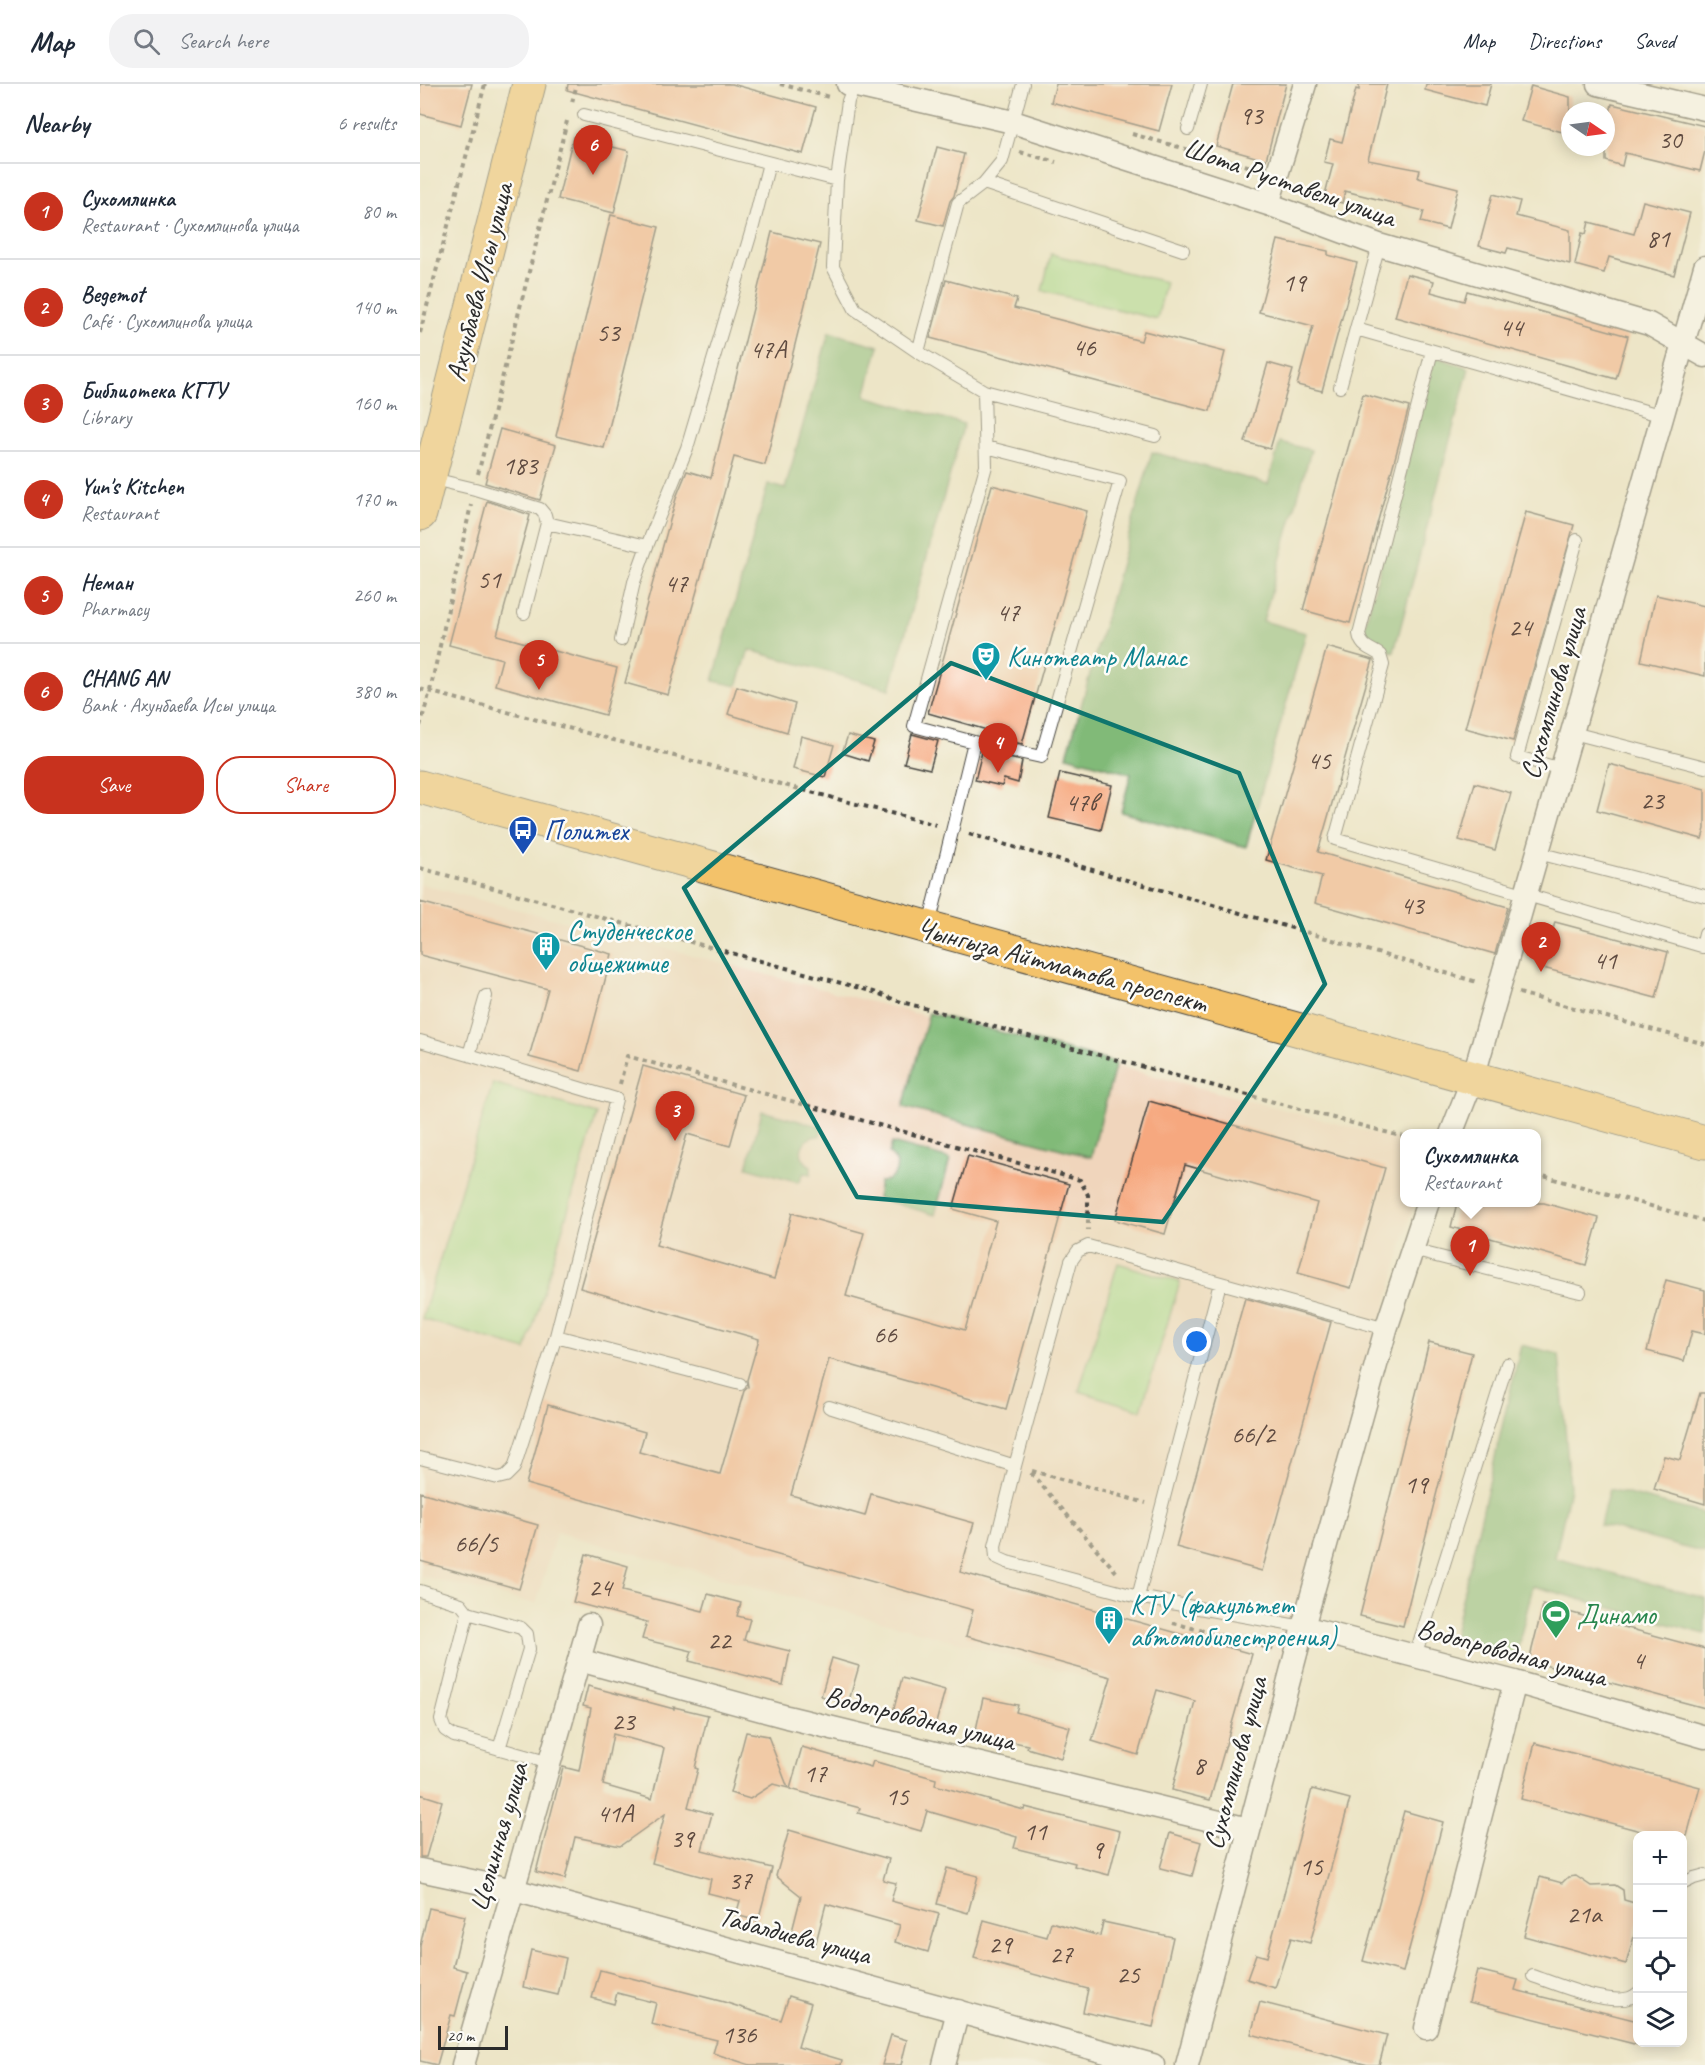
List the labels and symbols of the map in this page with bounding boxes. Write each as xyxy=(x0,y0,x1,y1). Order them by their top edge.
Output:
house number: 93 xyxy=(1239,99,1265,132)
north arrow xyxy=(1561,102,1615,156)
house number: 30 xyxy=(1658,123,1684,156)
pin: 6 xyxy=(574,126,612,175)
street label: Шота Руставели улица xyxy=(1179,129,1403,235)
street label: Ахунбаева Исы улица xyxy=(437,177,521,385)
house number: 81 xyxy=(1646,222,1671,255)
house number: 19 xyxy=(1282,266,1308,299)
house number: 44 xyxy=(1499,311,1525,344)
house number: 53 xyxy=(596,316,622,349)
house number: 46 xyxy=(1072,331,1097,364)
house number: 47А xyxy=(750,333,788,366)
house number: 183 xyxy=(502,449,540,482)
house number: 51 xyxy=(477,563,502,596)
house number: 47 xyxy=(664,567,689,600)
house number: 47 xyxy=(996,596,1021,629)
street label: Сухомлинова улица xyxy=(1512,601,1595,783)
house number: 24 xyxy=(1508,611,1534,644)
place label: Кинотеатр Манас xyxy=(1007,639,1189,674)
pin: 5 xyxy=(520,640,558,690)
theatre icon: Кинотеатр Манас xyxy=(970,640,1002,682)
pin: 4 xyxy=(978,724,1018,773)
house number: 45 xyxy=(1307,744,1332,777)
house number: 23 xyxy=(1640,784,1666,817)
house number: 47в xyxy=(1065,786,1103,819)
place label: Политех xyxy=(544,813,631,848)
bus stop icon: Политех xyxy=(507,814,539,856)
house number: 43 xyxy=(1400,889,1426,922)
street label: Чынгыза Айтматова проспект xyxy=(913,910,1212,1022)
place label: Студенческое общежитие xyxy=(567,913,693,980)
pin: 2 xyxy=(1522,922,1560,972)
building icon: Студенческое общежитие xyxy=(530,930,562,972)
house number: 41 xyxy=(1593,944,1618,977)
pin: 3 xyxy=(656,1092,694,1141)
pin: 1 xyxy=(1450,1226,1490,1276)
house number: 66 xyxy=(873,1318,898,1351)
your location xyxy=(1182,1327,1211,1356)
house number: 66/2 xyxy=(1231,1418,1277,1451)
house number: 19 xyxy=(1404,1468,1430,1501)
house number: 66/5 xyxy=(454,1527,499,1560)
house number: 24 xyxy=(588,1571,614,1604)
place label: КТУ (факультет автомобилестроения) xyxy=(1130,1587,1338,1654)
place label: Динамо xyxy=(1577,1597,1658,1632)
sports icon: Динамо xyxy=(1540,1598,1572,1640)
building icon: КТУ (факультет автомобилестроения) xyxy=(1093,1604,1125,1646)
street label: Водопроводная улица xyxy=(1413,1610,1613,1695)
house number: 22 xyxy=(707,1624,733,1657)
house number: 4 xyxy=(1632,1644,1646,1677)
street label: Сухомлинова улица xyxy=(1195,1671,1275,1853)
street label: Водопроводная улица xyxy=(821,1677,1021,1759)
house number: 23 xyxy=(611,1705,637,1738)
house number: 8 xyxy=(1193,1749,1207,1782)
street label: Целинная улица xyxy=(460,1757,536,1915)
house number: 17 xyxy=(803,1757,828,1790)
house number: 15 xyxy=(885,1780,910,1813)
house number: 41А xyxy=(597,1797,635,1830)
house number: 11 xyxy=(1023,1815,1048,1848)
house number: 39 xyxy=(670,1822,696,1855)
house number: 9 xyxy=(1091,1833,1105,1866)
house number: 15 xyxy=(1299,1850,1324,1883)
house number: 37 xyxy=(728,1864,753,1897)
street label: Табалдиева улица xyxy=(715,1898,877,1973)
house number: 21а xyxy=(1567,1898,1603,1931)
house number: 29 xyxy=(988,1928,1014,1961)
house number: 27 xyxy=(1049,1938,1074,1971)
house number: 25 xyxy=(1116,1958,1141,1991)
house number: 136 xyxy=(721,2018,758,2051)
scale bar xyxy=(438,2023,508,2050)

